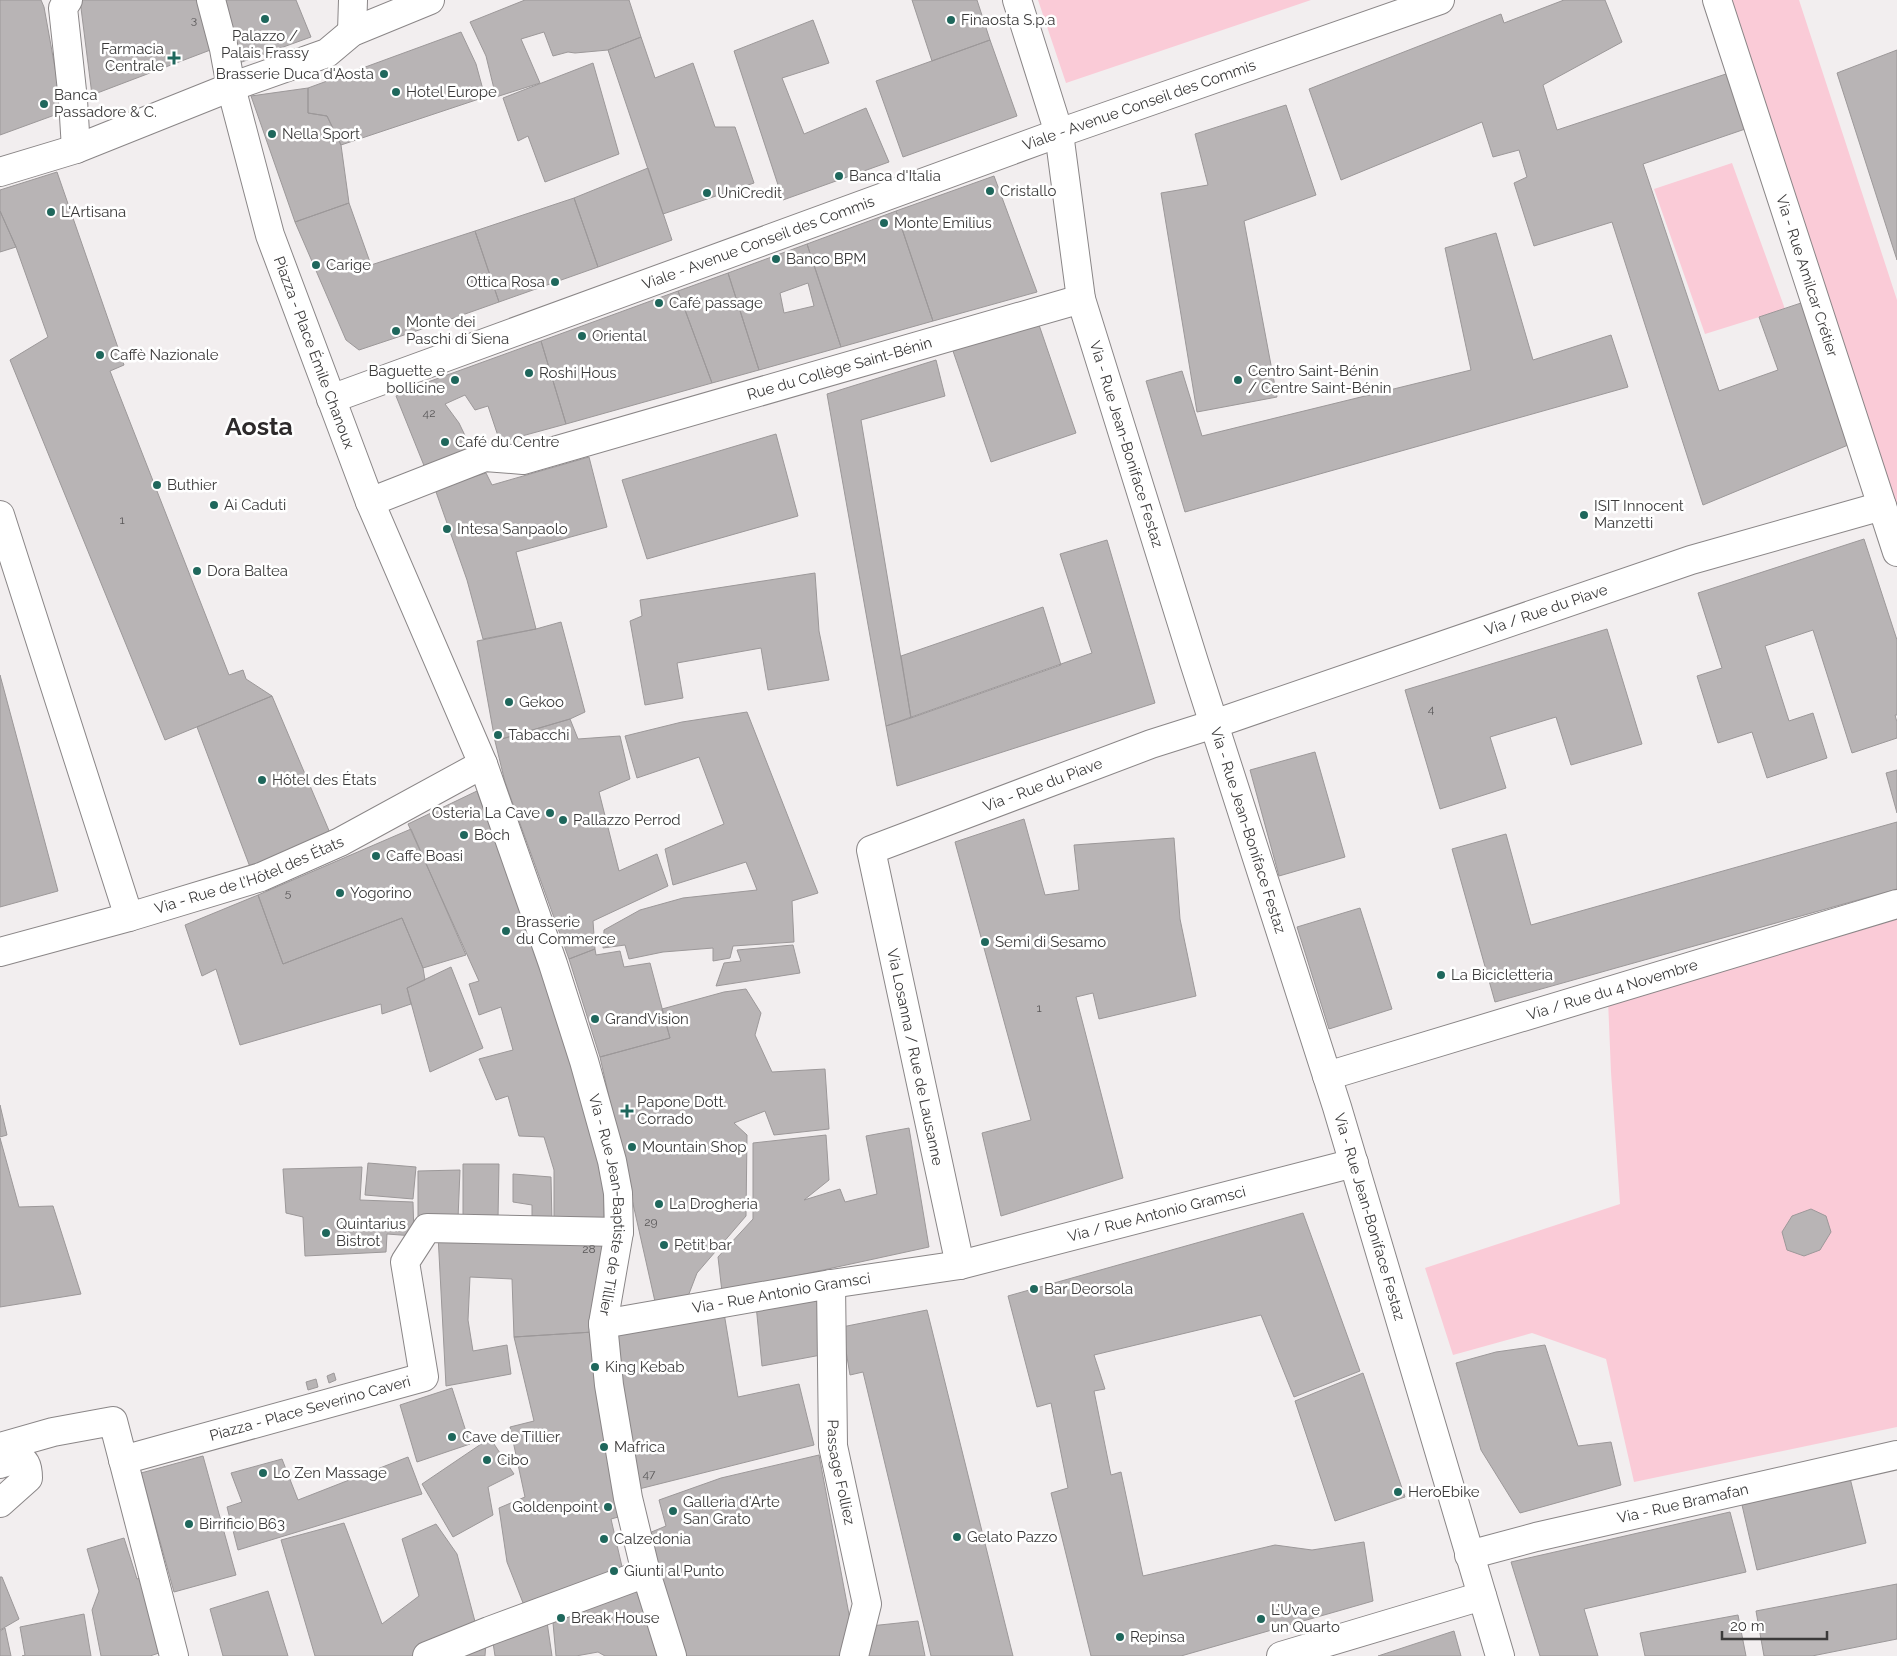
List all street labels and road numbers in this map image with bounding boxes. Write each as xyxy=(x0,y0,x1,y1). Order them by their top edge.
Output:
street label: Viale - Avenue Conseil des Commis xyxy=(1020,56,1258,155)
street label: Viale - Avenue Conseil des Commis xyxy=(640,192,877,294)
street label: Via - Rue Amilcar Crétier xyxy=(1772,192,1842,360)
street label: Piazza - Place Émile Chanoux xyxy=(270,254,359,452)
street label: Rue du Collège Saint-Bénin xyxy=(745,333,934,404)
street label: Via - Rue Jean-Boniface Festaz xyxy=(1086,339,1167,550)
street label: Via / Rue du Piave xyxy=(1482,580,1610,639)
street label: Via - Rue Jean-Boniface Festaz xyxy=(1207,725,1290,936)
street label: Via - Rue du Piave xyxy=(981,754,1105,816)
street label: Via - Rue de l'Hôtel des États xyxy=(152,832,347,918)
street label: Via Losanna / Rue de Lausanne xyxy=(883,947,947,1167)
street label: Via / Rue du 4 Novembre xyxy=(1525,956,1700,1024)
street label: Via - Rue Jean-Baptiste de Tillier xyxy=(585,1092,628,1318)
street label: Via - Rue Jean-Boniface Festaz xyxy=(1330,1111,1409,1323)
street label: Via / Rue Antonio Gramsci xyxy=(1066,1182,1248,1246)
street label: Via - Rue Antonio Gramsci xyxy=(691,1269,872,1317)
street label: Piazza - Place Severino Caveri xyxy=(207,1372,413,1445)
street label: Passage Folliez xyxy=(824,1419,859,1527)
street label: Via - Rue Bramafan xyxy=(1616,1480,1750,1527)

